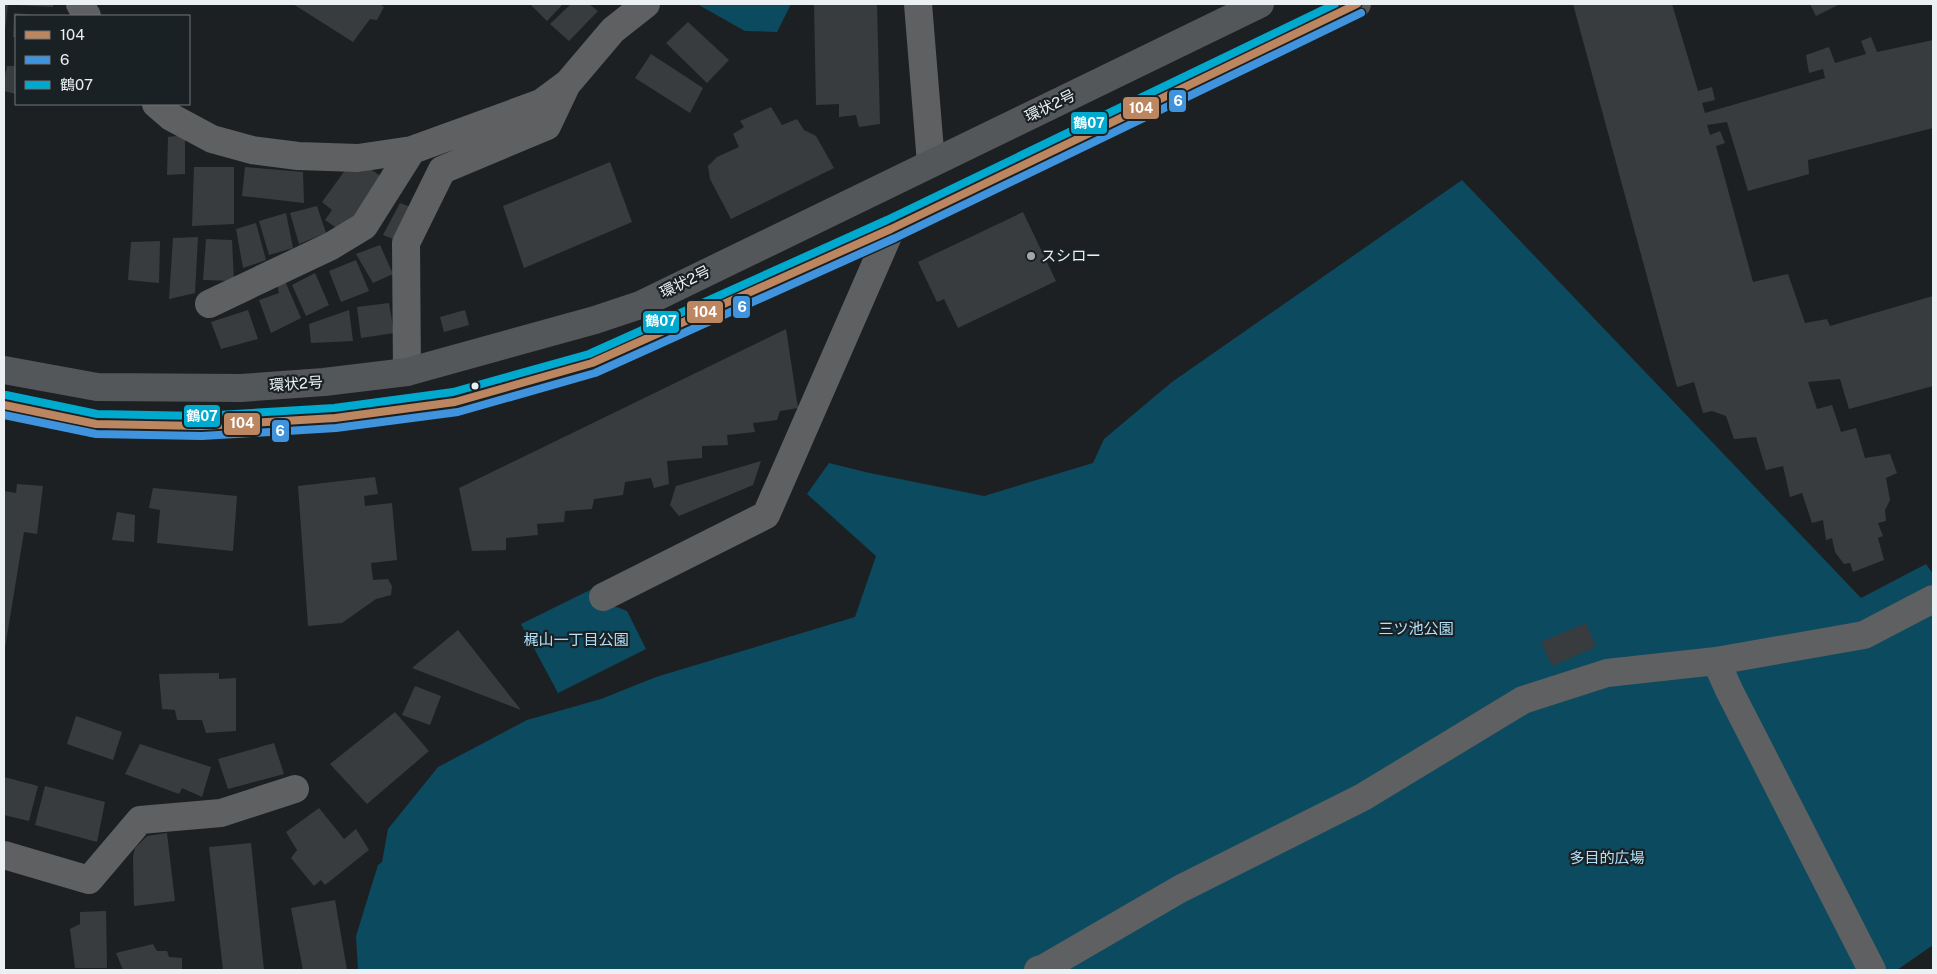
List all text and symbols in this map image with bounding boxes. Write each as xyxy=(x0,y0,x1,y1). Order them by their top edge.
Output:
legend xyxy=(15,15,190,105)
text: 104 xyxy=(60,26,85,43)
text: 6 xyxy=(60,51,69,68)
text: 鶴07 xyxy=(60,76,93,93)
street label: 環状2号 xyxy=(1022,86,1078,125)
line badge: 6 xyxy=(1168,89,1187,113)
text: 6 xyxy=(1173,93,1183,109)
line badge: 104 xyxy=(1122,96,1160,120)
text: 104 xyxy=(1129,100,1153,116)
line badge: 鶴07 xyxy=(1070,111,1108,135)
text: 鶴07 xyxy=(1073,115,1105,131)
place label: スシロー xyxy=(1041,247,1101,264)
marker: スシロー xyxy=(1025,250,1037,262)
street label: 環状2号 xyxy=(657,262,713,301)
line badge: 6 xyxy=(732,295,751,319)
text: 6 xyxy=(737,299,747,315)
line badge: 104 xyxy=(686,300,724,324)
text: 104 xyxy=(693,304,717,320)
line badge: 鶴07 xyxy=(642,310,680,334)
text: 鶴07 xyxy=(645,313,677,329)
street label: 環状2号 xyxy=(268,373,323,394)
unlabelled marker xyxy=(470,381,480,391)
line badge: 鶴07 xyxy=(183,404,221,428)
text: 鶴07 xyxy=(186,408,218,424)
line badge: 104 xyxy=(223,412,261,436)
text: 104 xyxy=(230,415,254,431)
line badge: 6 xyxy=(271,419,290,443)
text: 6 xyxy=(275,423,285,439)
park label: 三ツ池公園 xyxy=(1378,620,1454,637)
park label: 梶山一丁目公園 xyxy=(523,631,629,648)
park label: 多目的広場 xyxy=(1569,849,1645,866)

